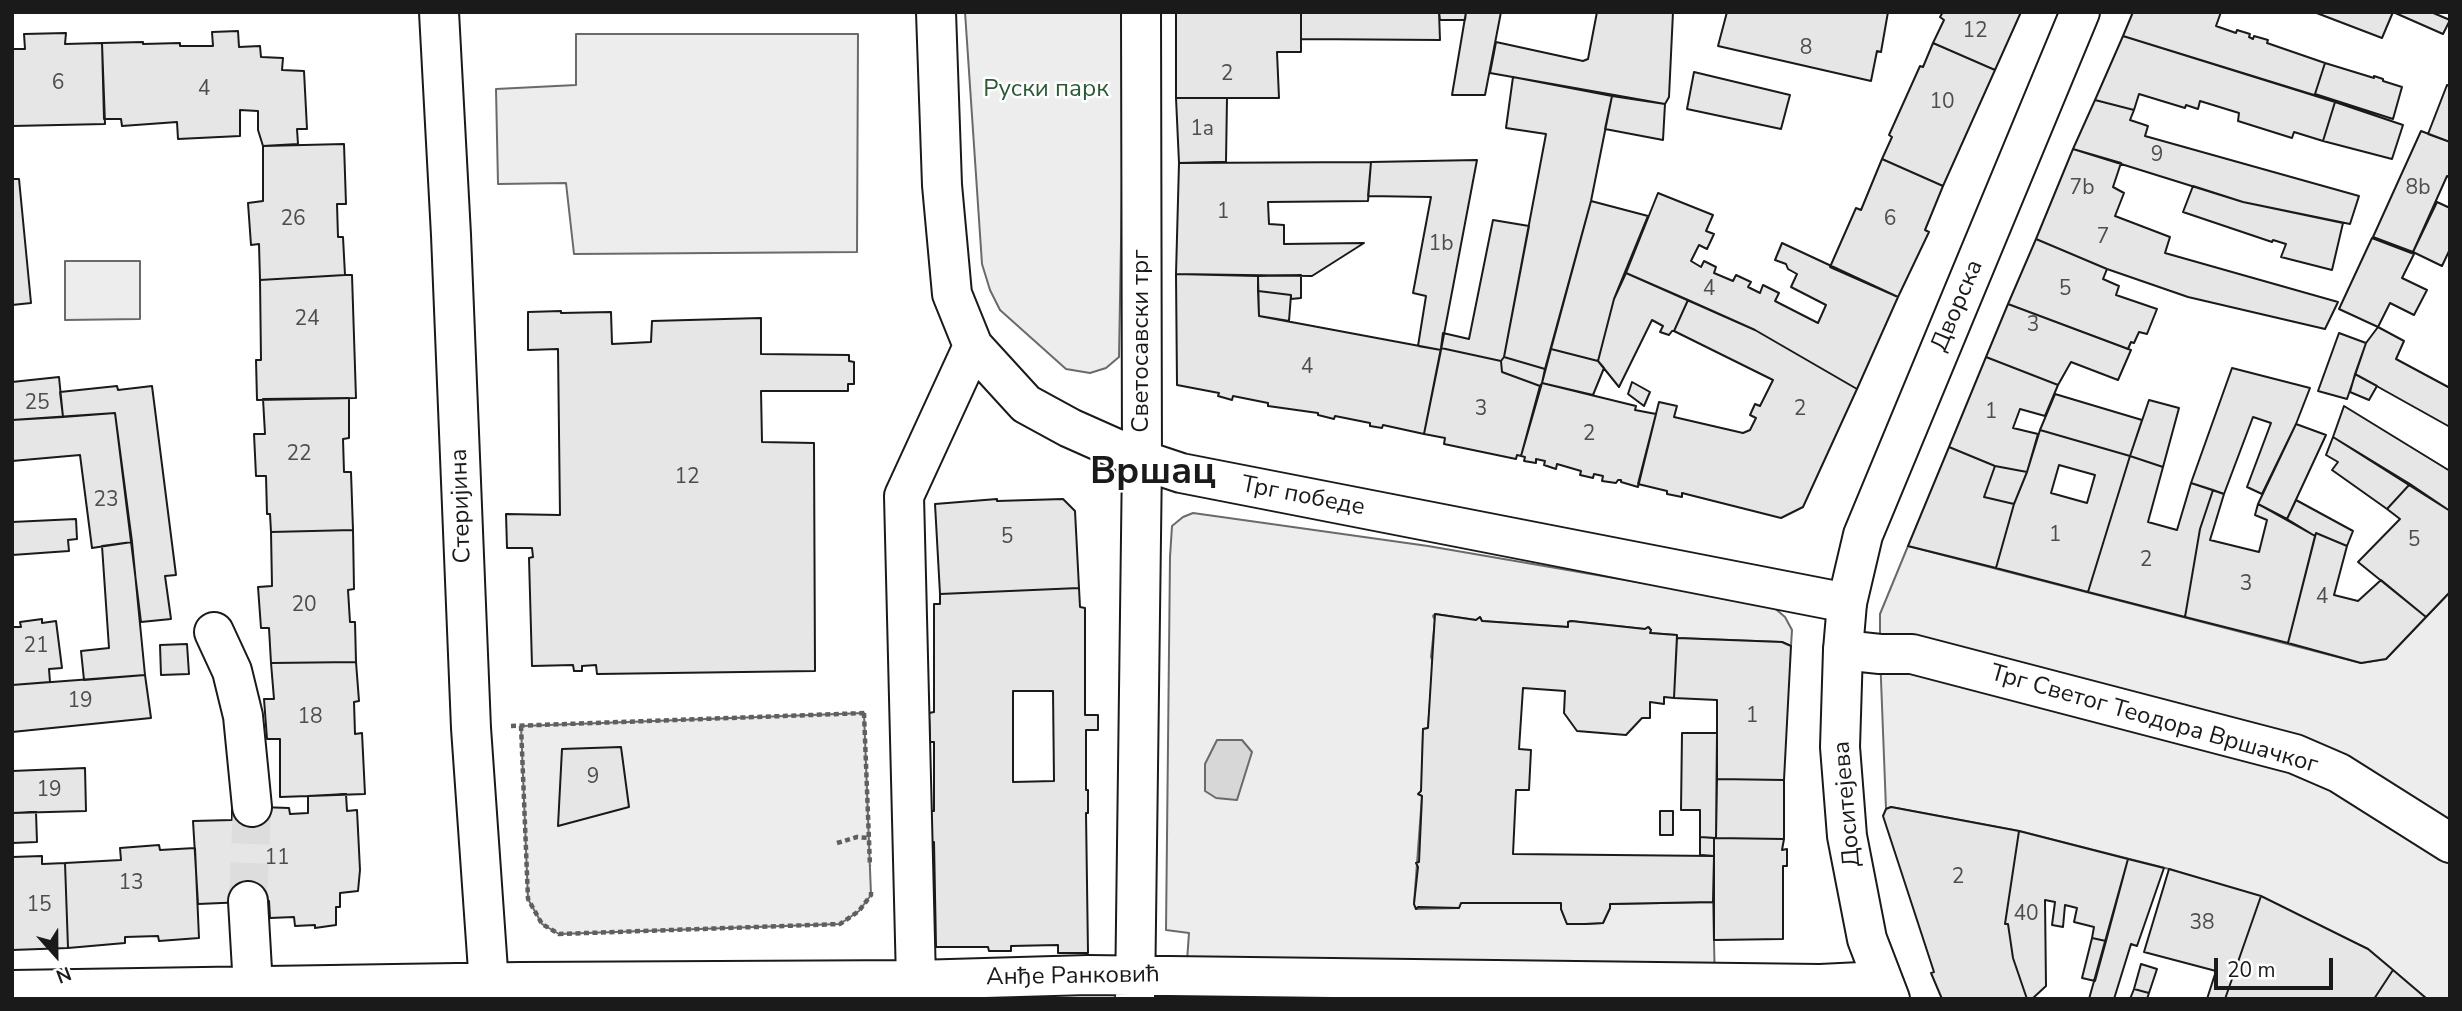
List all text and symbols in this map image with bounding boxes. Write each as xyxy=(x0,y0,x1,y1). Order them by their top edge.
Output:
house number: 12 xyxy=(1962,19,1988,45)
house number: 8 xyxy=(1800,36,1812,62)
house number: 2 xyxy=(1221,62,1233,88)
house number: 6 xyxy=(52,71,64,97)
park label: Руски парк xyxy=(983,76,1109,104)
house number: 4 xyxy=(198,77,210,103)
house number: 10 xyxy=(1929,90,1955,116)
house number: 1a xyxy=(1190,117,1214,143)
house number: 9 xyxy=(2151,143,2163,169)
house number: 7b xyxy=(2070,176,2094,202)
house number: 8b xyxy=(2406,176,2430,202)
house number: 1 xyxy=(1217,200,1229,226)
house number: 26 xyxy=(280,207,306,233)
house number: 6 xyxy=(1884,207,1896,233)
house number: 7 xyxy=(2097,225,2109,251)
house number: 1b xyxy=(1429,232,1453,258)
street label: Светосавски трг xyxy=(1128,249,1156,433)
street label: Дворска xyxy=(1926,256,1990,356)
house number: 4 xyxy=(1703,277,1715,303)
house number: 5 xyxy=(2059,277,2071,303)
house number: 24 xyxy=(294,307,320,333)
house number: 3 xyxy=(2027,313,2039,339)
house number: 4 xyxy=(1301,355,1313,381)
house number: 25 xyxy=(24,391,50,417)
house number: 3 xyxy=(1475,397,1487,423)
house number: 2 xyxy=(1794,397,1806,423)
house number: 1 xyxy=(1985,400,1997,426)
house number: 2 xyxy=(1583,422,1595,448)
house number: 22 xyxy=(286,442,312,468)
street label: Стеријина xyxy=(446,448,478,564)
district label: Вршац xyxy=(1090,451,1216,497)
house number: 12 xyxy=(674,465,700,491)
street label: Трг победе xyxy=(1239,471,1367,523)
house number: 23 xyxy=(93,488,119,514)
house number: 1 xyxy=(2049,523,2061,549)
house number: 5 xyxy=(1001,525,1013,551)
house number: 5 xyxy=(2408,528,2420,554)
house number: 2 xyxy=(2140,548,2152,574)
house number: 3 xyxy=(2240,572,2252,598)
house number: 4 xyxy=(2316,585,2328,611)
house number: 20 xyxy=(291,593,317,619)
house number: 21 xyxy=(23,634,49,660)
street label: Трг Светог Теодора Вршачког xyxy=(1987,659,2321,781)
house number: 19 xyxy=(67,689,93,715)
house number: 1 xyxy=(1746,704,1758,730)
house number: 18 xyxy=(297,705,323,731)
street label: Доситејева xyxy=(1828,740,1868,868)
house number: 9 xyxy=(587,765,599,791)
house number: 19 xyxy=(36,778,62,804)
house number: 11 xyxy=(264,846,290,872)
house number: 2 xyxy=(1952,865,1964,891)
house number: 13 xyxy=(118,871,144,897)
house number: 15 xyxy=(26,893,52,919)
house number: 40 xyxy=(2013,902,2039,928)
house number: 38 xyxy=(2189,911,2215,937)
north arrow xyxy=(21,920,91,990)
scale bar xyxy=(2217,944,2336,988)
text: 20 m xyxy=(2227,956,2276,984)
text: N xyxy=(52,960,75,989)
street label: Анђе Ранковић xyxy=(986,961,1160,993)

